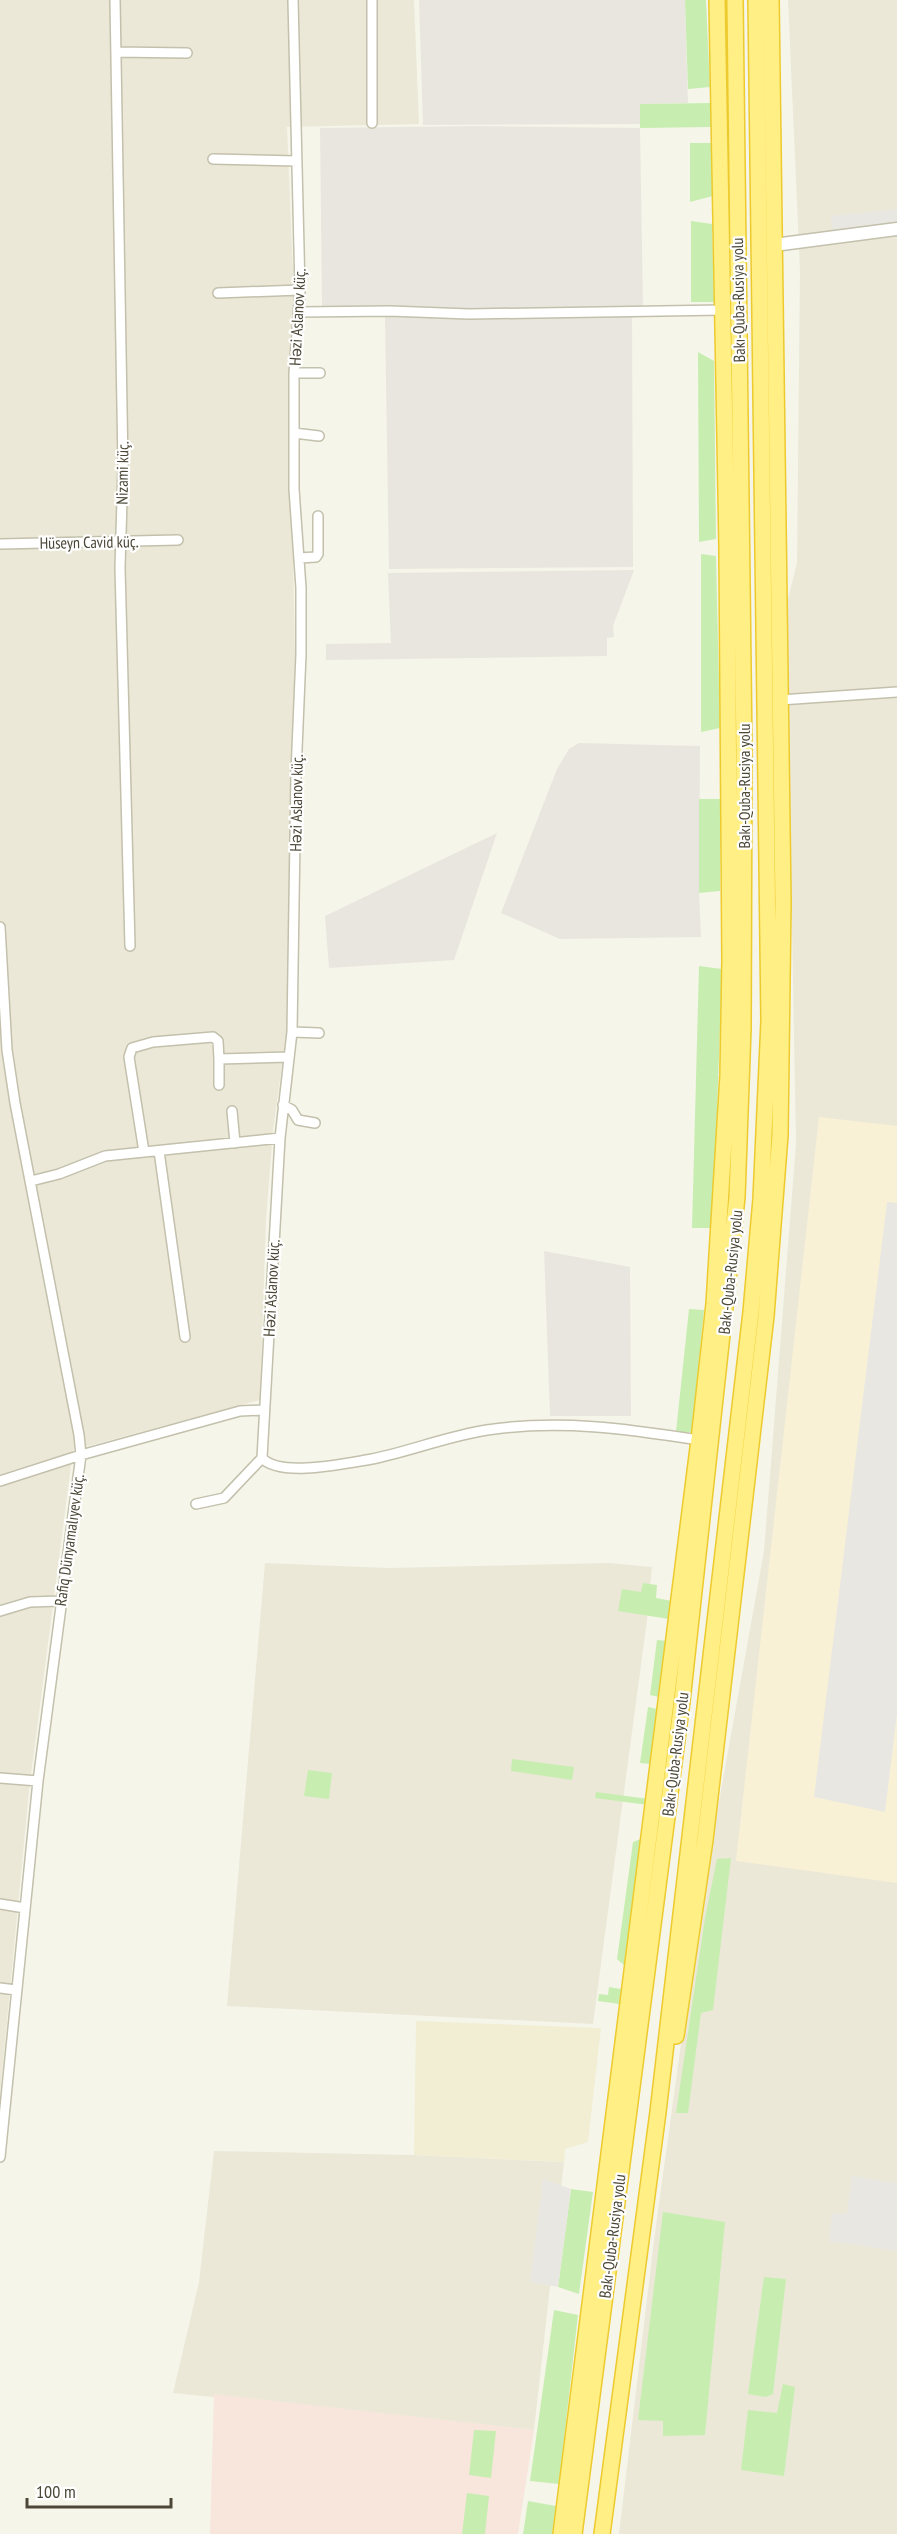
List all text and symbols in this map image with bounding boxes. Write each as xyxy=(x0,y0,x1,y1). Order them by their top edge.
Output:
street label: Bakı-Quba-Rusiya yolu xyxy=(727,237,749,363)
street label: Həzi Aslanov küç. xyxy=(284,268,310,366)
street label: Nizami küç. xyxy=(111,441,133,505)
street label: Hüseyn Cavid küç. xyxy=(39,531,139,553)
street label: Bakı-Quba-Rusiya yolu xyxy=(734,724,754,848)
street label: Həzi Aslanov küç. xyxy=(285,754,307,852)
street label: Bakı-Quba-Rusiya yolu xyxy=(714,1209,746,1335)
street label: Həzi Aslanov küç. xyxy=(258,1239,284,1337)
street label: Rafiq Dünyamalıyev küç. xyxy=(50,1472,88,1607)
street label: Bakı-Quba-Rusiya yolu xyxy=(657,1691,693,1817)
street label: Bakı-Quba-Rusiya yolu xyxy=(594,2173,630,2299)
scale bar xyxy=(27,2471,171,2509)
text: 100 m xyxy=(36,2480,76,2503)

